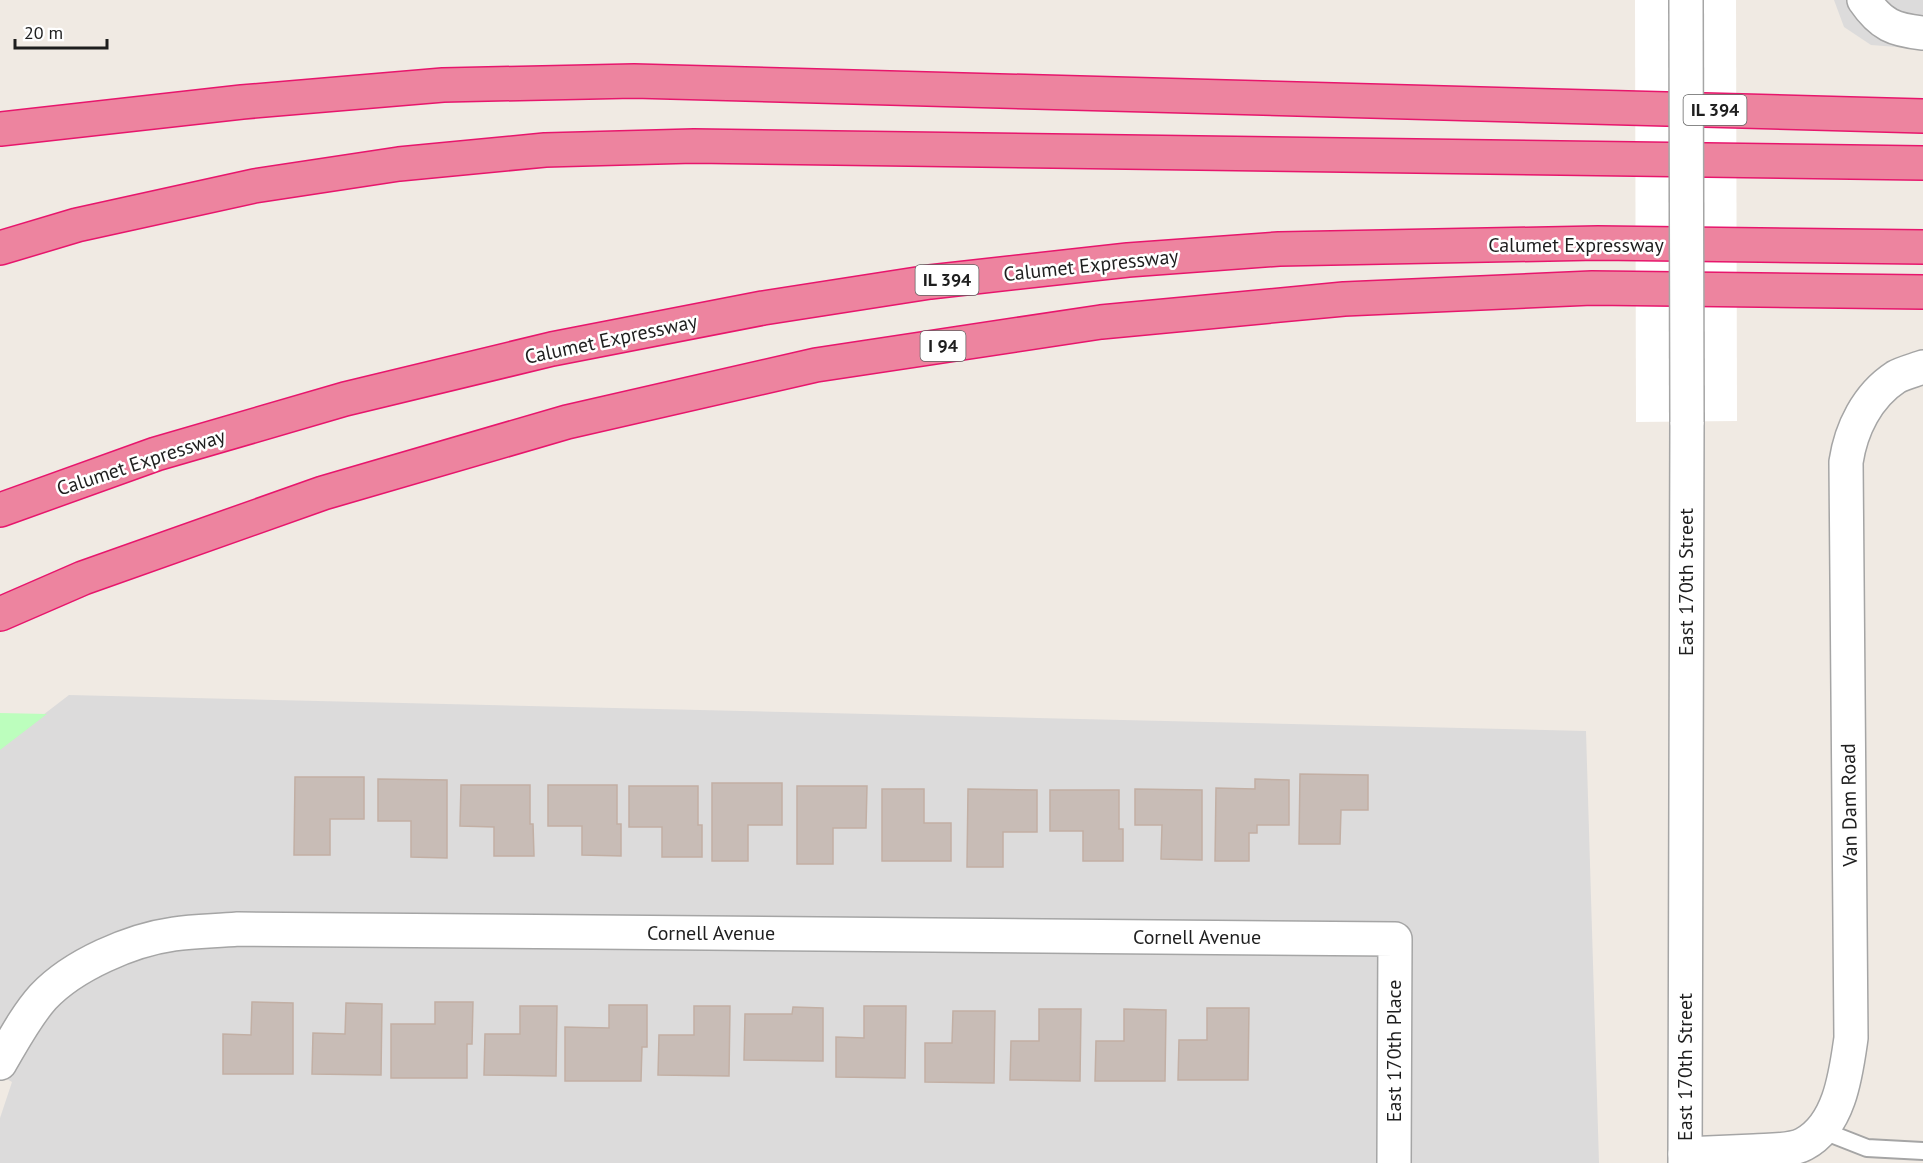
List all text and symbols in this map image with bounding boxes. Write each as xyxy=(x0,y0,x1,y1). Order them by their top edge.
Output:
scale bar xyxy=(15,12,106,50)
text: 20 m xyxy=(24,21,63,44)
road number: IL 394 xyxy=(1684,95,1746,125)
street label: Calumet Expressway xyxy=(1488,232,1665,258)
street label: Calumet Expressway xyxy=(1002,243,1180,287)
road number: IL 394 xyxy=(916,265,978,295)
street label: Calumet Expressway xyxy=(522,308,700,370)
road number: I 94 xyxy=(920,331,966,361)
street label: Calumet Expressway xyxy=(53,422,229,502)
street label: East 170th Street xyxy=(1673,508,1699,656)
street label: Van Dam Road xyxy=(1835,743,1863,868)
street label: Cornell Avenue xyxy=(647,920,775,946)
street label: Cornell Avenue xyxy=(1133,924,1261,950)
street label: East 170th Place xyxy=(1381,980,1407,1122)
street label: East 170th Street xyxy=(1672,993,1698,1141)

